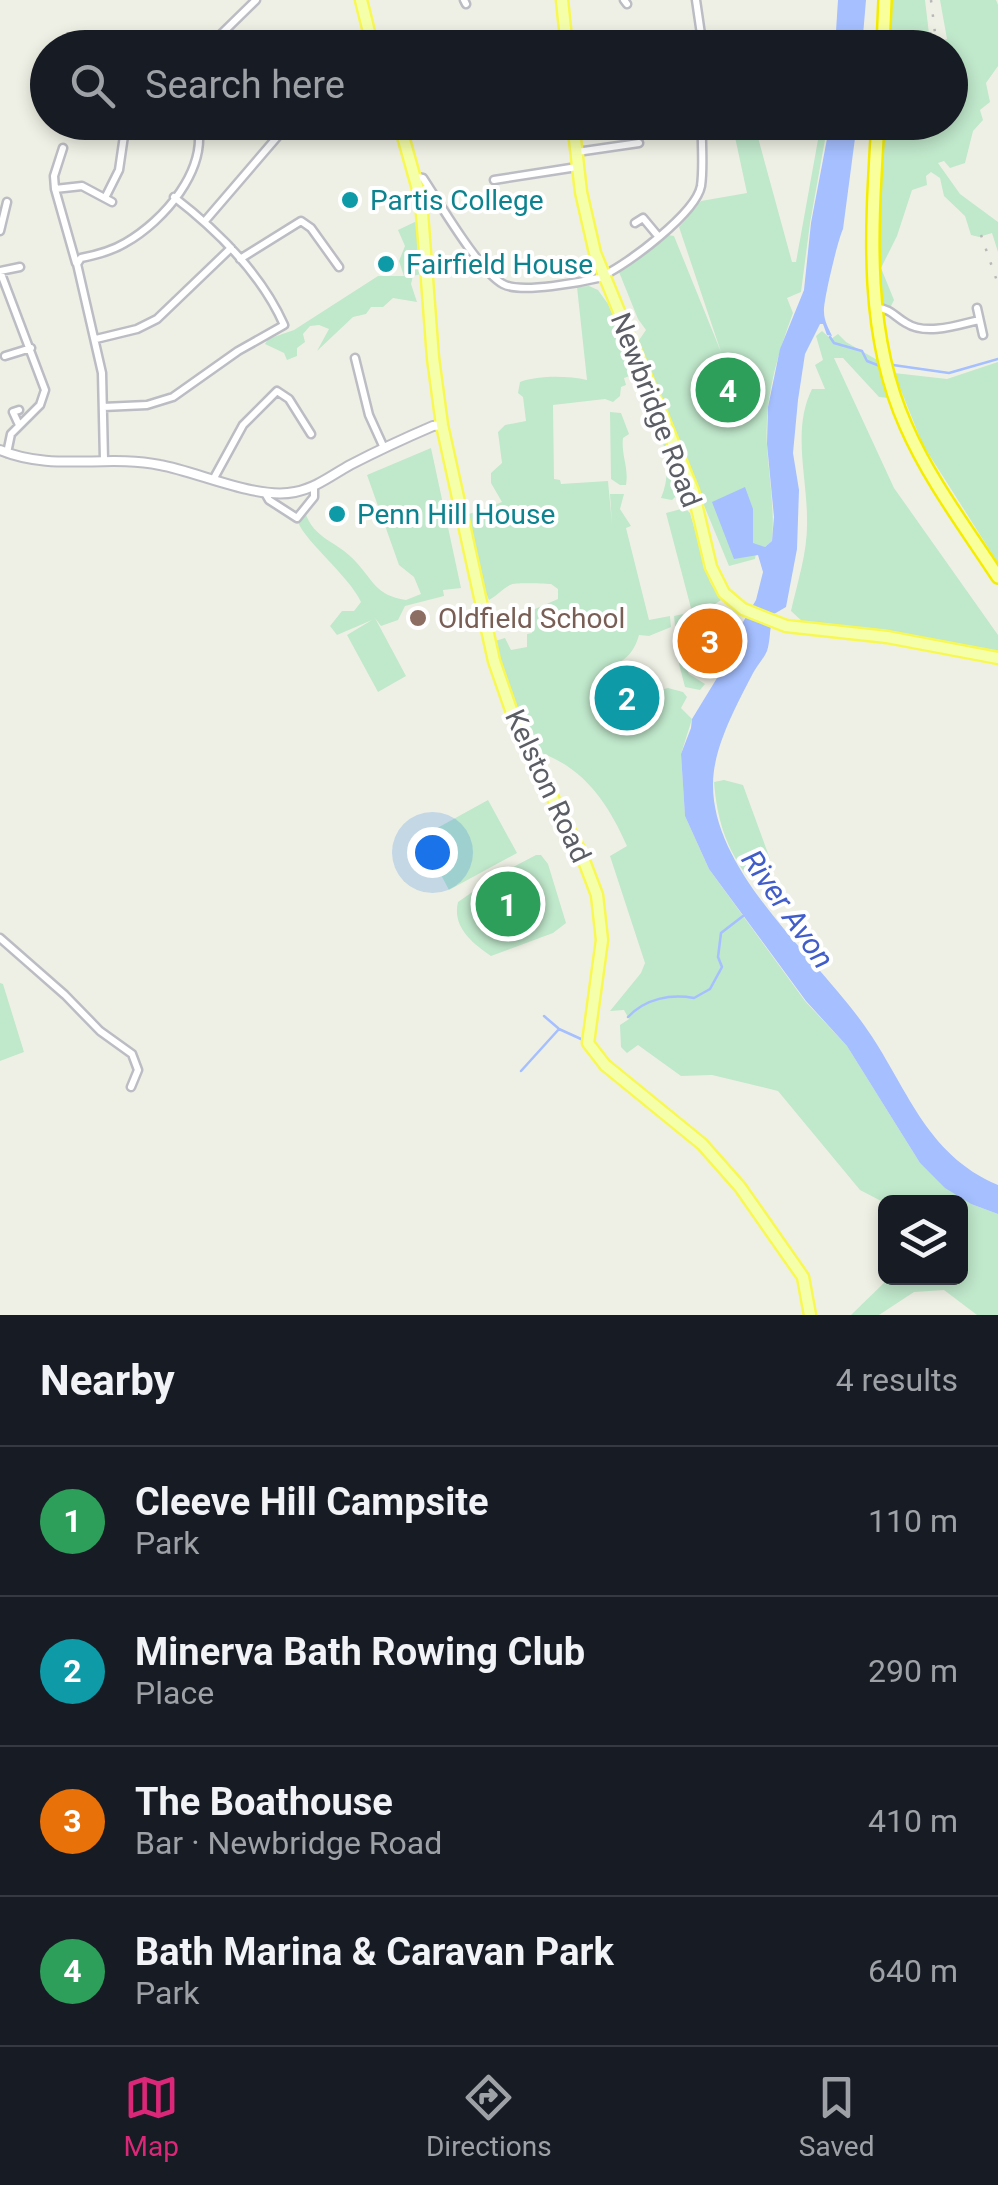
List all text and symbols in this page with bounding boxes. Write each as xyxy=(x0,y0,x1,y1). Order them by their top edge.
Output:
search box xyxy=(30,30,968,140)
icon: search xyxy=(65,58,120,113)
text: Search here xyxy=(145,63,345,107)
place label: Partis College xyxy=(370,184,544,217)
marker: Partis College xyxy=(339,189,361,211)
place label: Fairfield House xyxy=(406,248,593,281)
marker: Fairfield House xyxy=(375,253,397,275)
street label: Newbridge Road xyxy=(604,308,708,512)
pin: 4 xyxy=(696,352,760,428)
place label: Penn Hill House xyxy=(357,498,555,531)
marker: Penn Hill House xyxy=(326,503,348,525)
place label: Oldfield School xyxy=(438,602,625,635)
pin: 3 xyxy=(678,604,742,678)
marker: Oldfield School xyxy=(407,607,429,629)
pin: 2 xyxy=(594,660,660,736)
street label: Kelston Road xyxy=(498,704,598,868)
your location xyxy=(407,827,458,878)
water label: River Avon xyxy=(735,843,841,975)
pin: 1 xyxy=(476,866,540,942)
map controls xyxy=(878,1195,968,1285)
button: layers xyxy=(878,1195,968,1285)
text: Nearby xyxy=(40,1356,175,1405)
text: 4 results xyxy=(836,1361,958,1399)
text: Cleeve Hill Campsite xyxy=(135,1480,489,1524)
text: 1 xyxy=(63,1502,82,1540)
text: 110 m xyxy=(868,1502,958,1540)
text: Park xyxy=(135,1524,199,1562)
text: Minerva Bath Rowing Club xyxy=(135,1630,585,1674)
text: 2 xyxy=(63,1652,82,1690)
text: 290 m xyxy=(868,1652,958,1690)
text: Place xyxy=(135,1674,214,1712)
text: The Boathouse xyxy=(135,1780,393,1824)
text: 3 xyxy=(63,1802,82,1840)
text: 410 m xyxy=(868,1802,958,1840)
text: Bar · Newbridge Road xyxy=(135,1824,442,1862)
text: Bath Marina & Caravan Park xyxy=(135,1930,614,1974)
text: 4 xyxy=(63,1952,82,1990)
text: 640 m xyxy=(868,1952,958,1990)
text: Park xyxy=(135,1974,199,2012)
tab: Map xyxy=(124,2070,179,2163)
tab: Directions xyxy=(426,2070,552,2163)
tab: Saved xyxy=(799,2070,874,2163)

